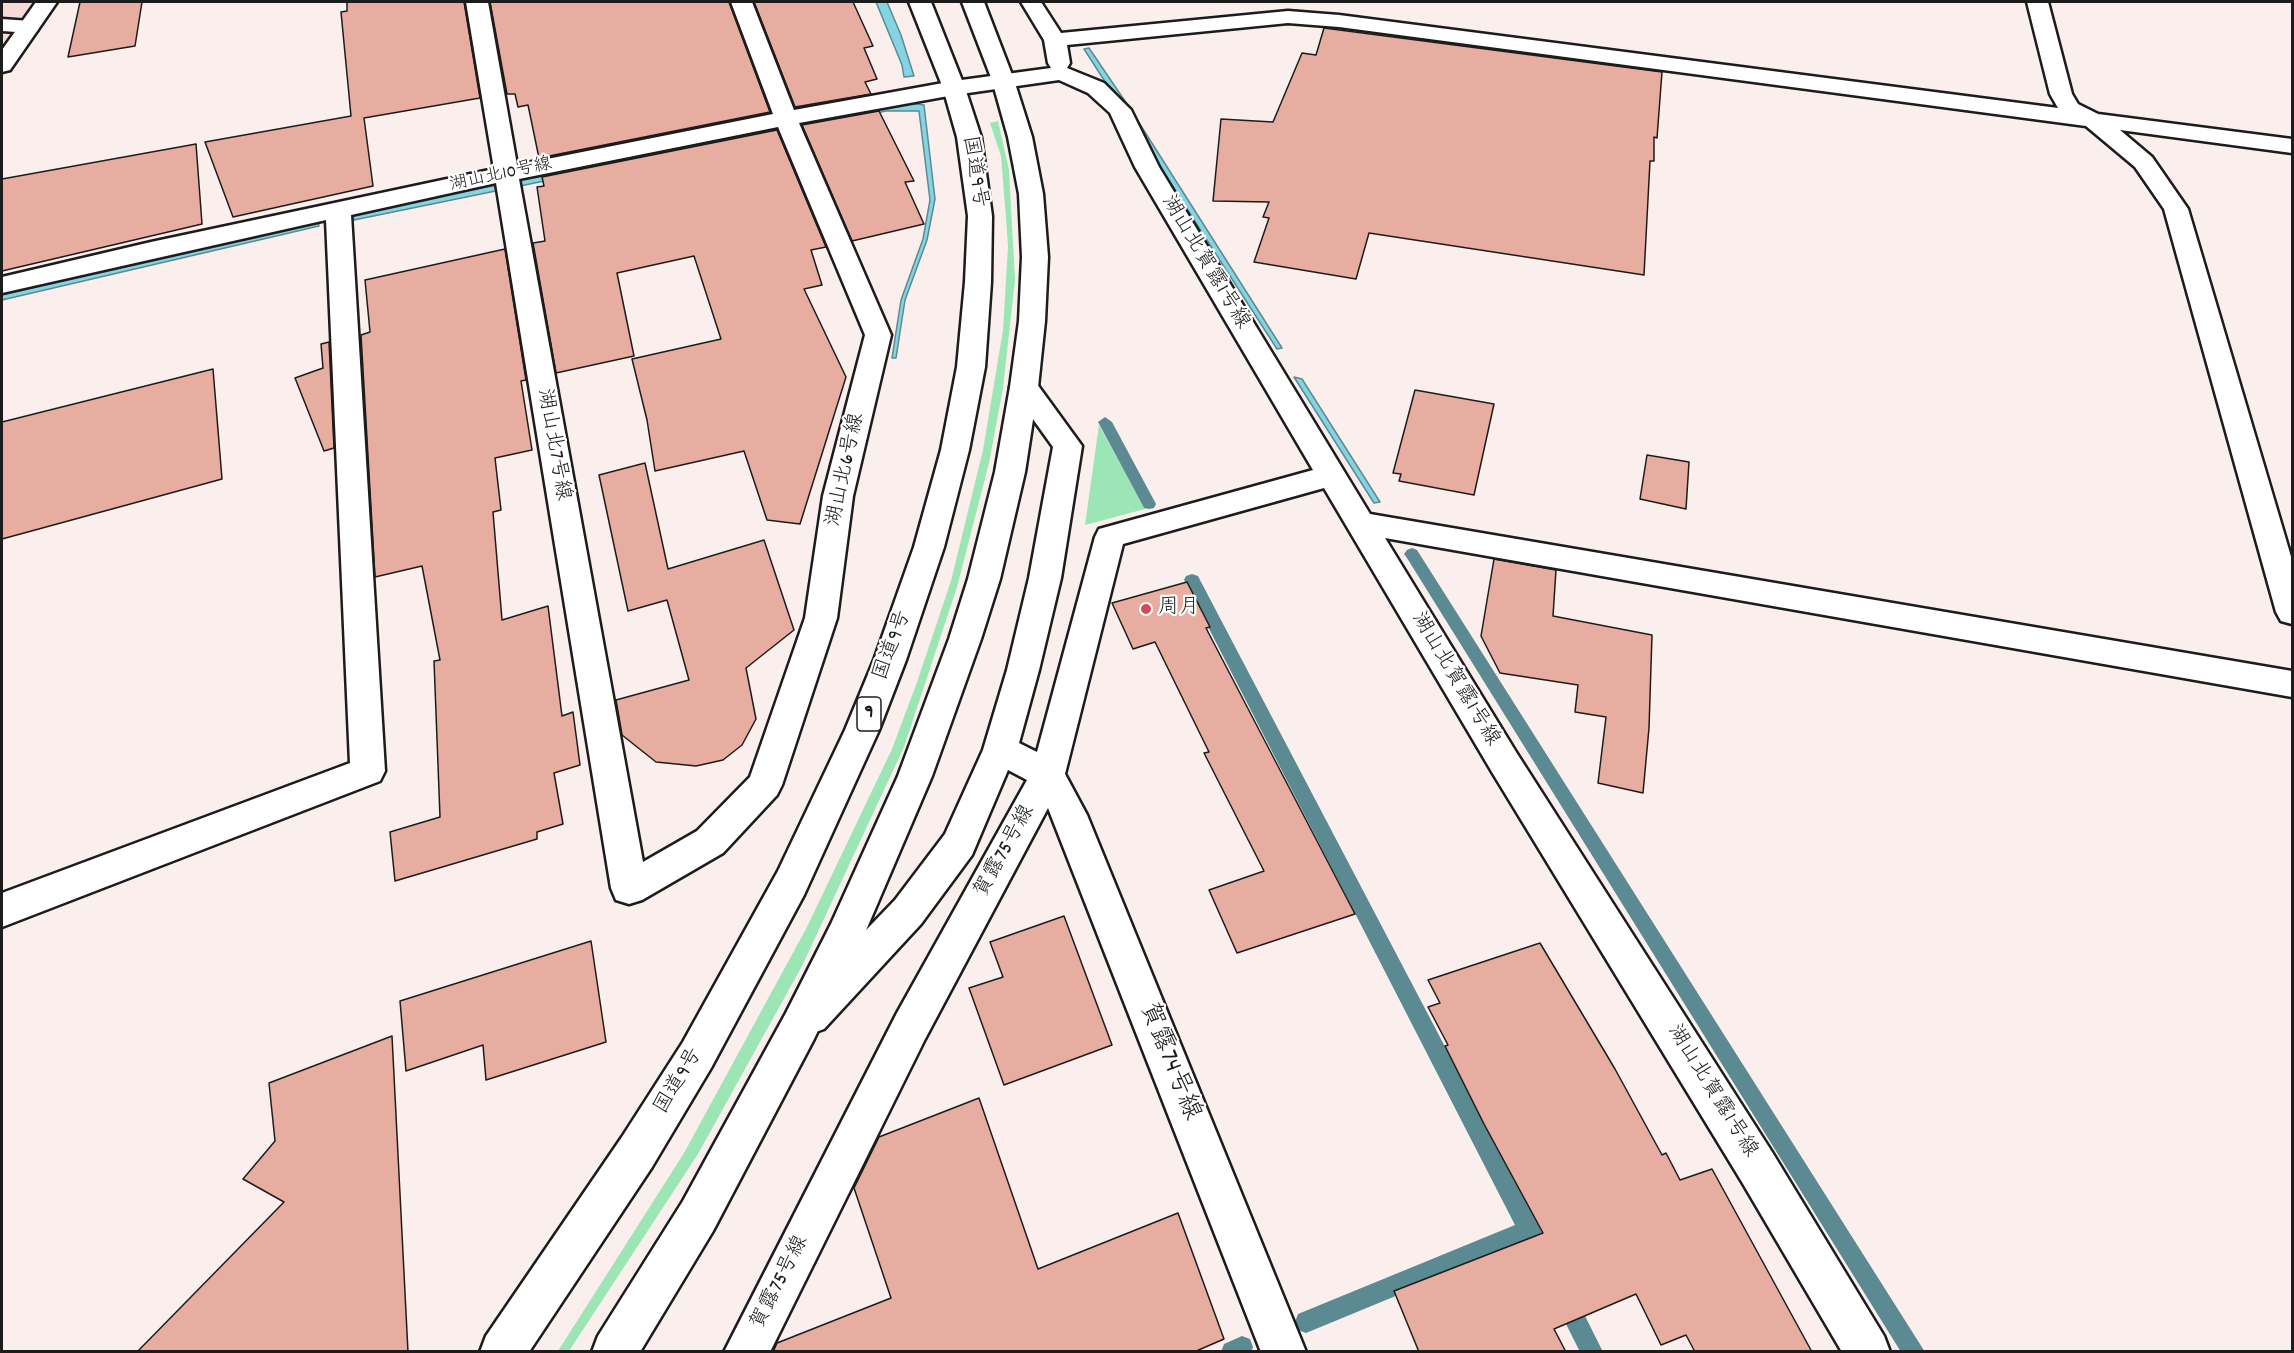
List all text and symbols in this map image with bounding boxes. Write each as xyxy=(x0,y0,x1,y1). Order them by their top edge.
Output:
street label: 国道9号 xyxy=(955,134,991,210)
street label: 湖山北10号線 xyxy=(448,155,554,197)
street label: 湖山北賀露1号線 xyxy=(1154,192,1254,334)
street label: 湖山北7号線 xyxy=(530,387,574,503)
street label: 湖山北6号線 xyxy=(823,411,871,529)
place label: 周月 xyxy=(1158,596,1200,622)
marker: 周月 xyxy=(1139,602,1153,616)
street label: 国道9号 xyxy=(870,608,918,684)
street label: 湖山北賀露1号線 xyxy=(1404,609,1504,751)
road number: 9 xyxy=(857,697,881,731)
street label: 賀露75号線 xyxy=(970,801,1042,903)
street label: 賀露74号線 xyxy=(1130,998,1206,1126)
street label: 湖山北賀露1号線 xyxy=(1660,1021,1762,1163)
street label: 国道9号 xyxy=(650,1044,710,1120)
street label: 賀露75号線 xyxy=(747,1232,815,1334)

